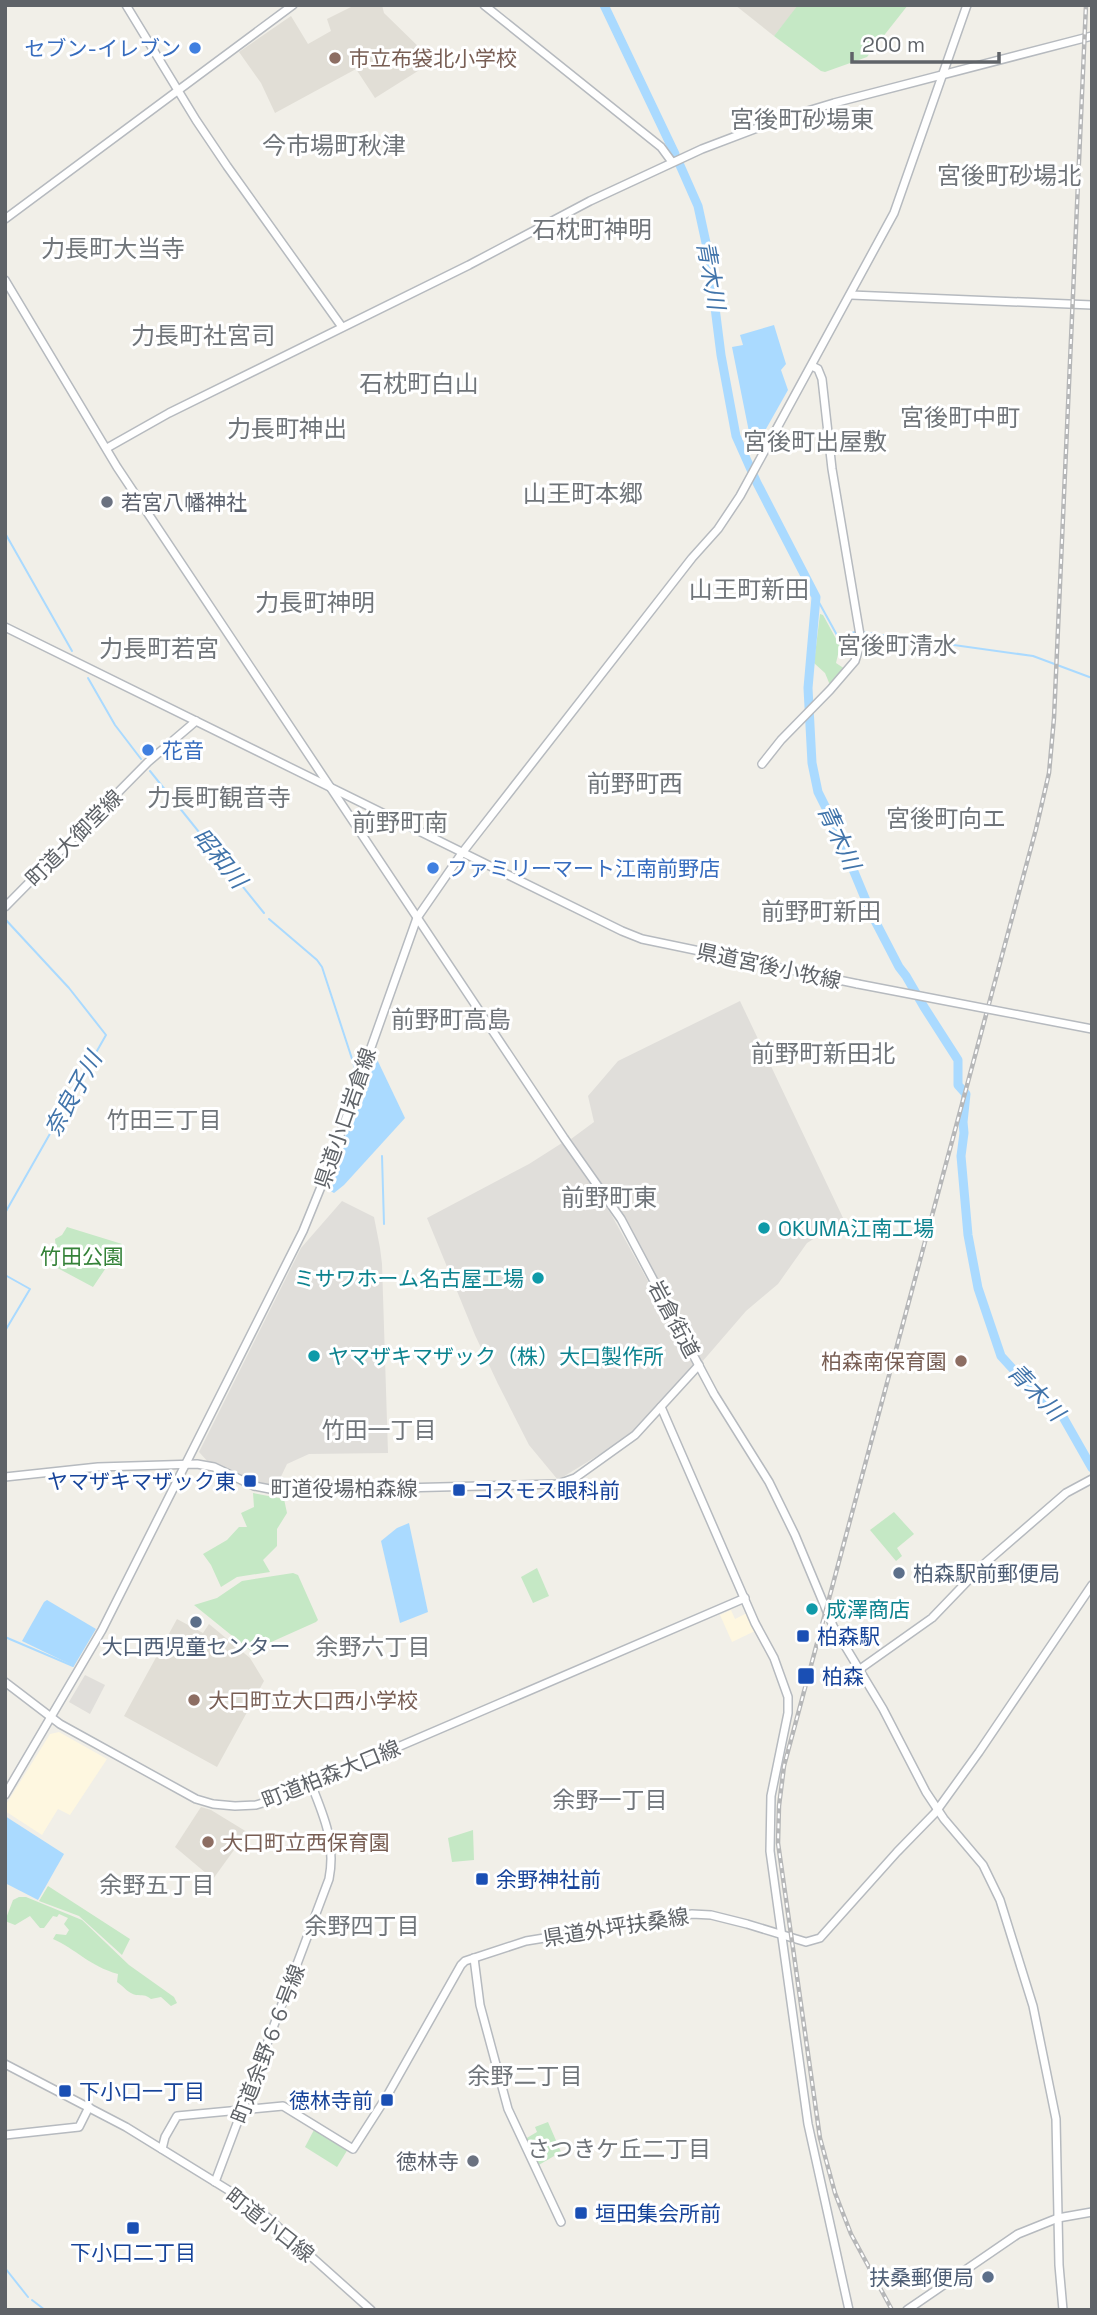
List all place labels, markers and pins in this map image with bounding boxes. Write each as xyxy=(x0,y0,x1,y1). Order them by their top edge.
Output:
place label: セブン-イレブン xyxy=(24,35,181,62)
marker: セブン-イレブン xyxy=(187,40,203,56)
place label: 市立布袋北小学校 xyxy=(349,45,517,72)
marker: 市立布袋北小学校 xyxy=(327,50,343,66)
place label: 若宮八幡神社 xyxy=(121,489,247,516)
marker: 若宮八幡神社 xyxy=(99,494,115,510)
place label: 花音 xyxy=(162,737,204,764)
marker: 花音 xyxy=(140,742,156,758)
place label: ファミリーマート江南前野店 xyxy=(447,855,720,882)
marker: ファミリーマート江南前野店 xyxy=(425,860,441,876)
place label: OKUMA江南工場 xyxy=(778,1215,934,1242)
marker: OKUMA江南工場 xyxy=(756,1220,772,1236)
place label: ミサワホーム名古屋工場 xyxy=(294,1265,524,1292)
marker: ミサワホーム名古屋工場 xyxy=(530,1270,546,1286)
place label: ヤマザキマザック（株）大口製作所 xyxy=(328,1343,664,1370)
marker: ヤマザキマザック（株）大口製作所 xyxy=(306,1348,322,1364)
place label: 柏森南保育園 xyxy=(821,1348,947,1375)
marker: 柏森南保育園 xyxy=(953,1353,969,1369)
place label: ヤマザキマザック東 xyxy=(47,1468,236,1495)
marker: ヤマザキマザック東 xyxy=(242,1473,258,1489)
place label: コスモス眼科前 xyxy=(473,1477,620,1504)
marker: コスモス眼科前 xyxy=(451,1482,467,1498)
place label: 柏森駅前郵便局 xyxy=(913,1560,1060,1587)
marker: 柏森駅前郵便局 xyxy=(891,1565,907,1581)
place label: 成澤商店 xyxy=(826,1596,910,1623)
marker: 成澤商店 xyxy=(804,1601,820,1617)
marker: 大口西児童センター xyxy=(188,1614,204,1630)
place label: 柏森駅 xyxy=(817,1623,880,1650)
marker: 柏森駅 xyxy=(795,1628,811,1644)
place label: 大口西児童センター xyxy=(102,1633,291,1660)
place label: 柏森 xyxy=(822,1663,864,1690)
marker: 柏森 xyxy=(796,1666,816,1686)
place label: 大口町立大口西小学校 xyxy=(208,1687,418,1714)
marker: 大口町立大口西小学校 xyxy=(186,1692,202,1708)
place label: 大口町立西保育園 xyxy=(222,1829,390,1856)
marker: 大口町立西保育園 xyxy=(200,1834,216,1850)
place label: 余野神社前 xyxy=(496,1866,601,1893)
marker: 余野神社前 xyxy=(474,1871,490,1887)
place label: 下小口一丁目 xyxy=(79,2078,205,2105)
marker: 下小口一丁目 xyxy=(57,2083,73,2099)
place label: 徳林寺前 xyxy=(289,2087,373,2114)
marker: 徳林寺前 xyxy=(379,2092,395,2108)
place label: 徳林寺 xyxy=(396,2148,459,2175)
marker: 徳林寺 xyxy=(465,2153,481,2169)
place label: 垣田集会所前 xyxy=(595,2200,721,2227)
marker: 垣田集会所前 xyxy=(573,2205,589,2221)
marker: 下小口二丁目 xyxy=(125,2220,141,2236)
place label: 下小口二丁目 xyxy=(70,2239,196,2266)
place label: 扶桑郵便局 xyxy=(869,2264,974,2291)
marker: 扶桑郵便局 xyxy=(980,2269,996,2285)

